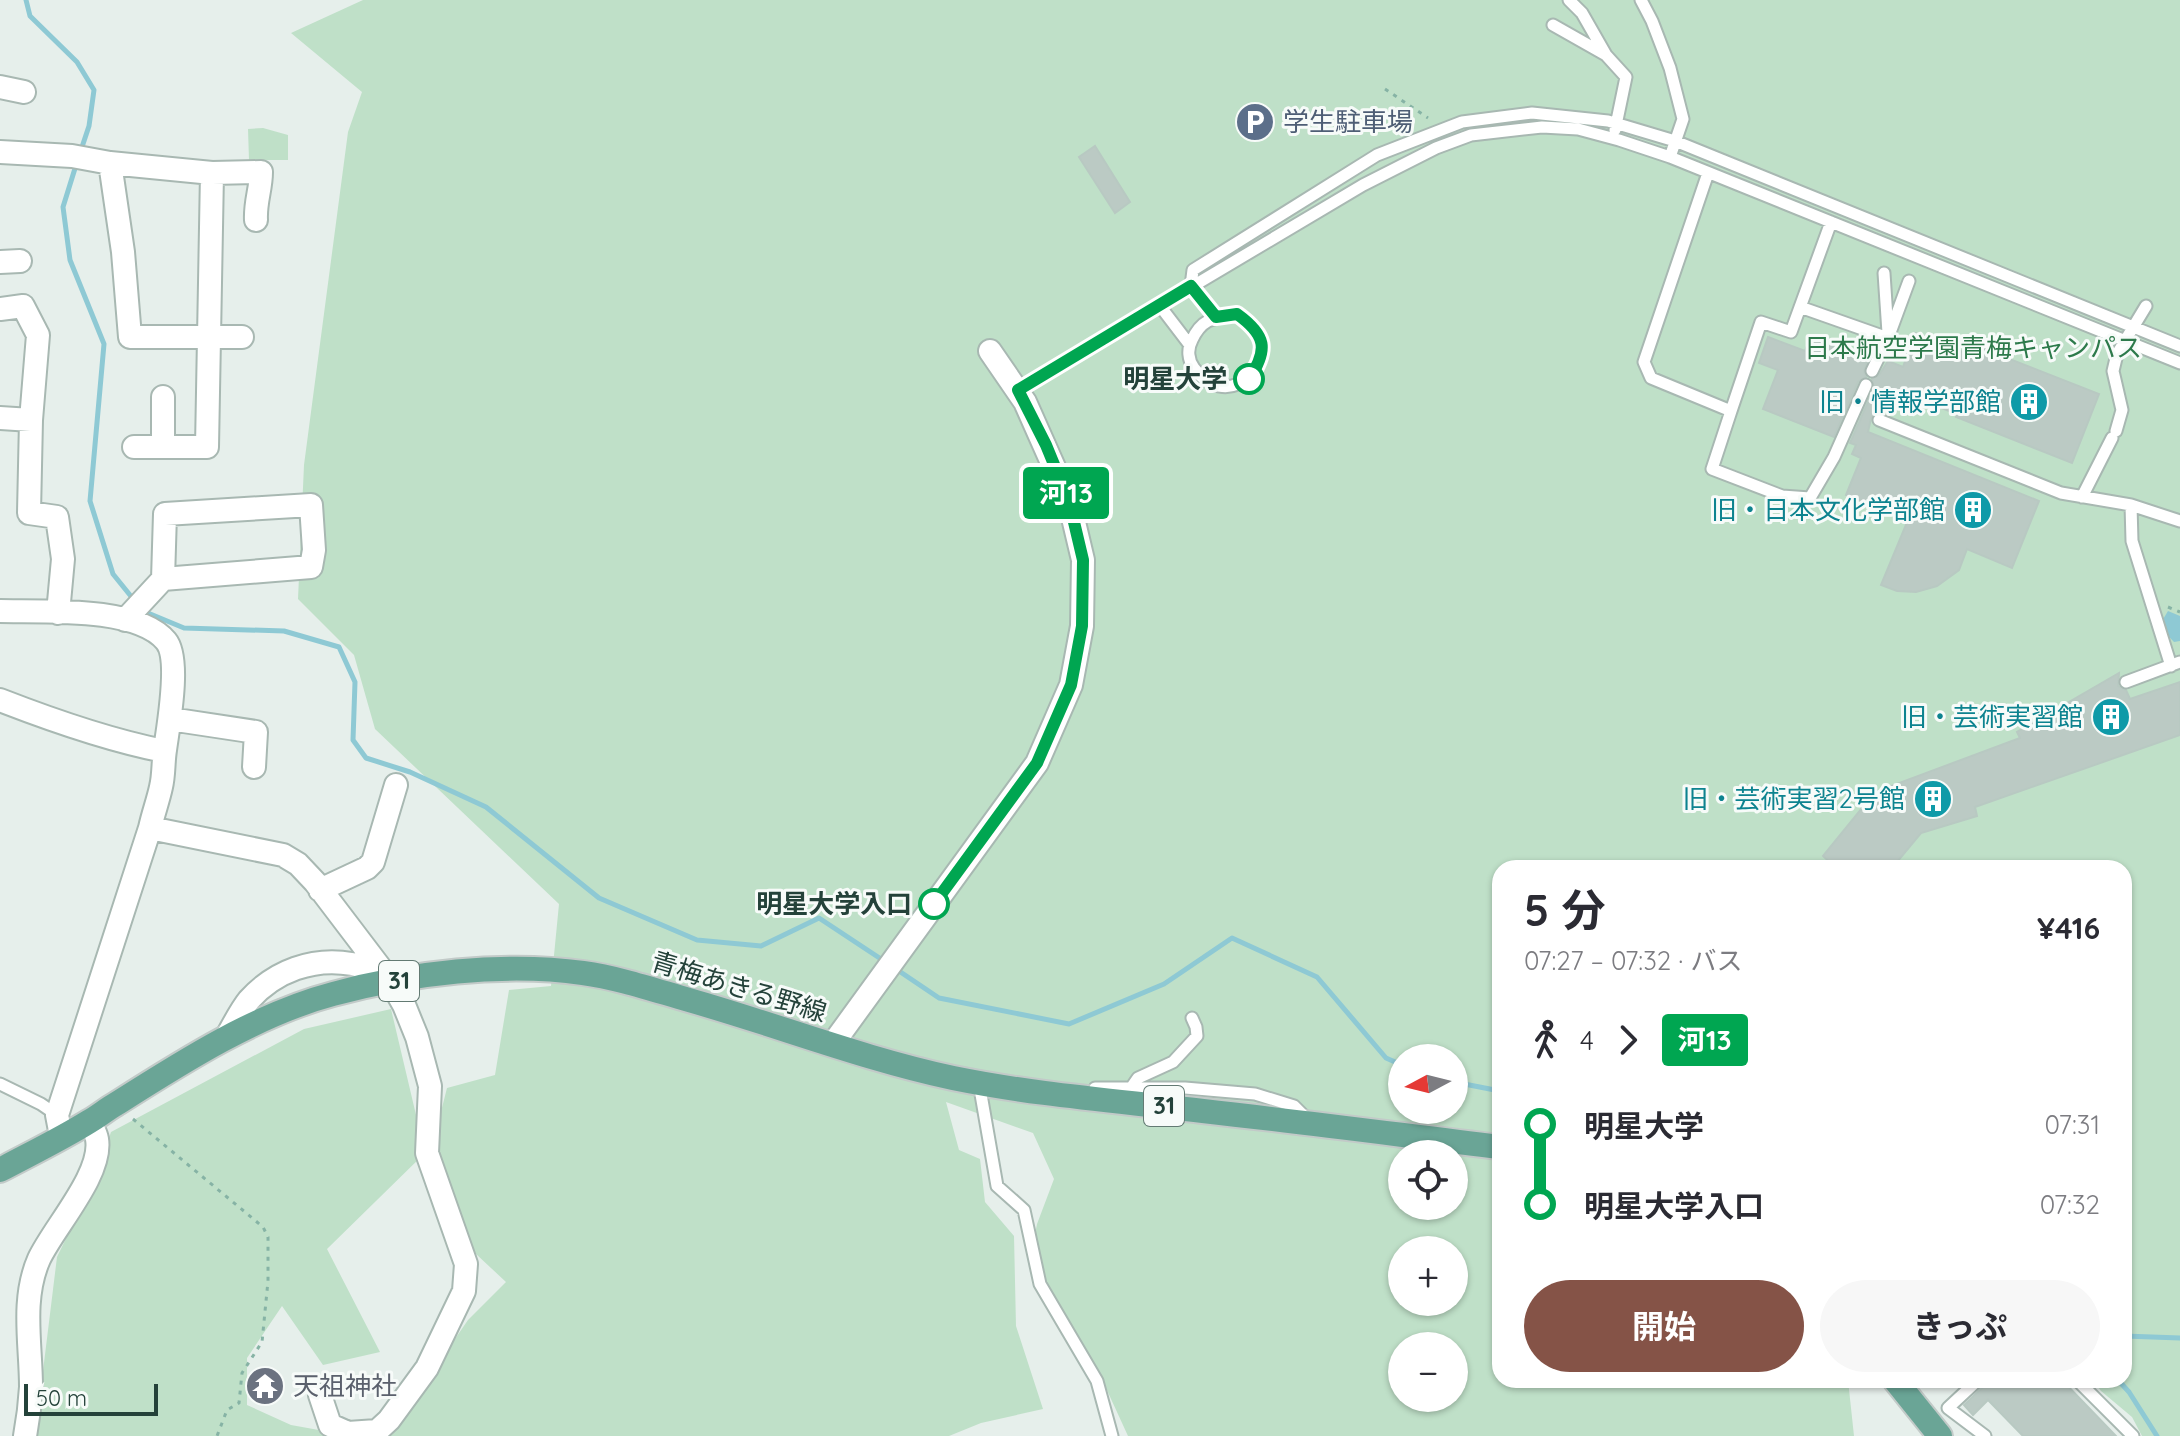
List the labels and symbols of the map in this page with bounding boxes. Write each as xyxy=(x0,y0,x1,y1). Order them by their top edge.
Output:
parking icon: 学生駐車場 xyxy=(1234,101,1276,143)
place label: 学生駐車場 xyxy=(1283,105,1413,138)
park label: 日本航空学園青梅キャンパス xyxy=(1804,331,2142,364)
place label: 明星大学 xyxy=(1123,362,1227,395)
marker: 明星大学 xyxy=(1234,364,1264,394)
building icon: 旧・情報学部館 xyxy=(2008,381,2050,423)
place label: 旧・情報学部館 xyxy=(1819,385,2001,418)
line badge: 河13 xyxy=(1020,467,1112,519)
building icon: 旧・日本文化学部館 xyxy=(1952,489,1994,531)
place label: 旧・日本文化学部館 xyxy=(1711,493,1945,526)
building icon: 旧・芸術実習館 xyxy=(2090,696,2132,738)
place label: 旧・芸術実習館 xyxy=(1901,700,2083,733)
building icon: 旧・芸術実習2号館 xyxy=(1912,778,1954,820)
place label: 旧・芸術実習2号館 xyxy=(1683,782,1905,815)
place label: 明星大学入口 xyxy=(756,887,912,920)
marker: 明星大学入口 xyxy=(919,889,949,919)
street label: 青梅あきる野線 xyxy=(648,944,831,1029)
road number: 31 xyxy=(379,961,419,1001)
north arrow xyxy=(1388,1044,1468,1124)
road number: 31 xyxy=(1144,1086,1184,1126)
temple icon: 天祖神社 xyxy=(244,1365,286,1407)
place label: 天祖神社 xyxy=(293,1369,397,1402)
scale bar xyxy=(24,1380,158,1416)

